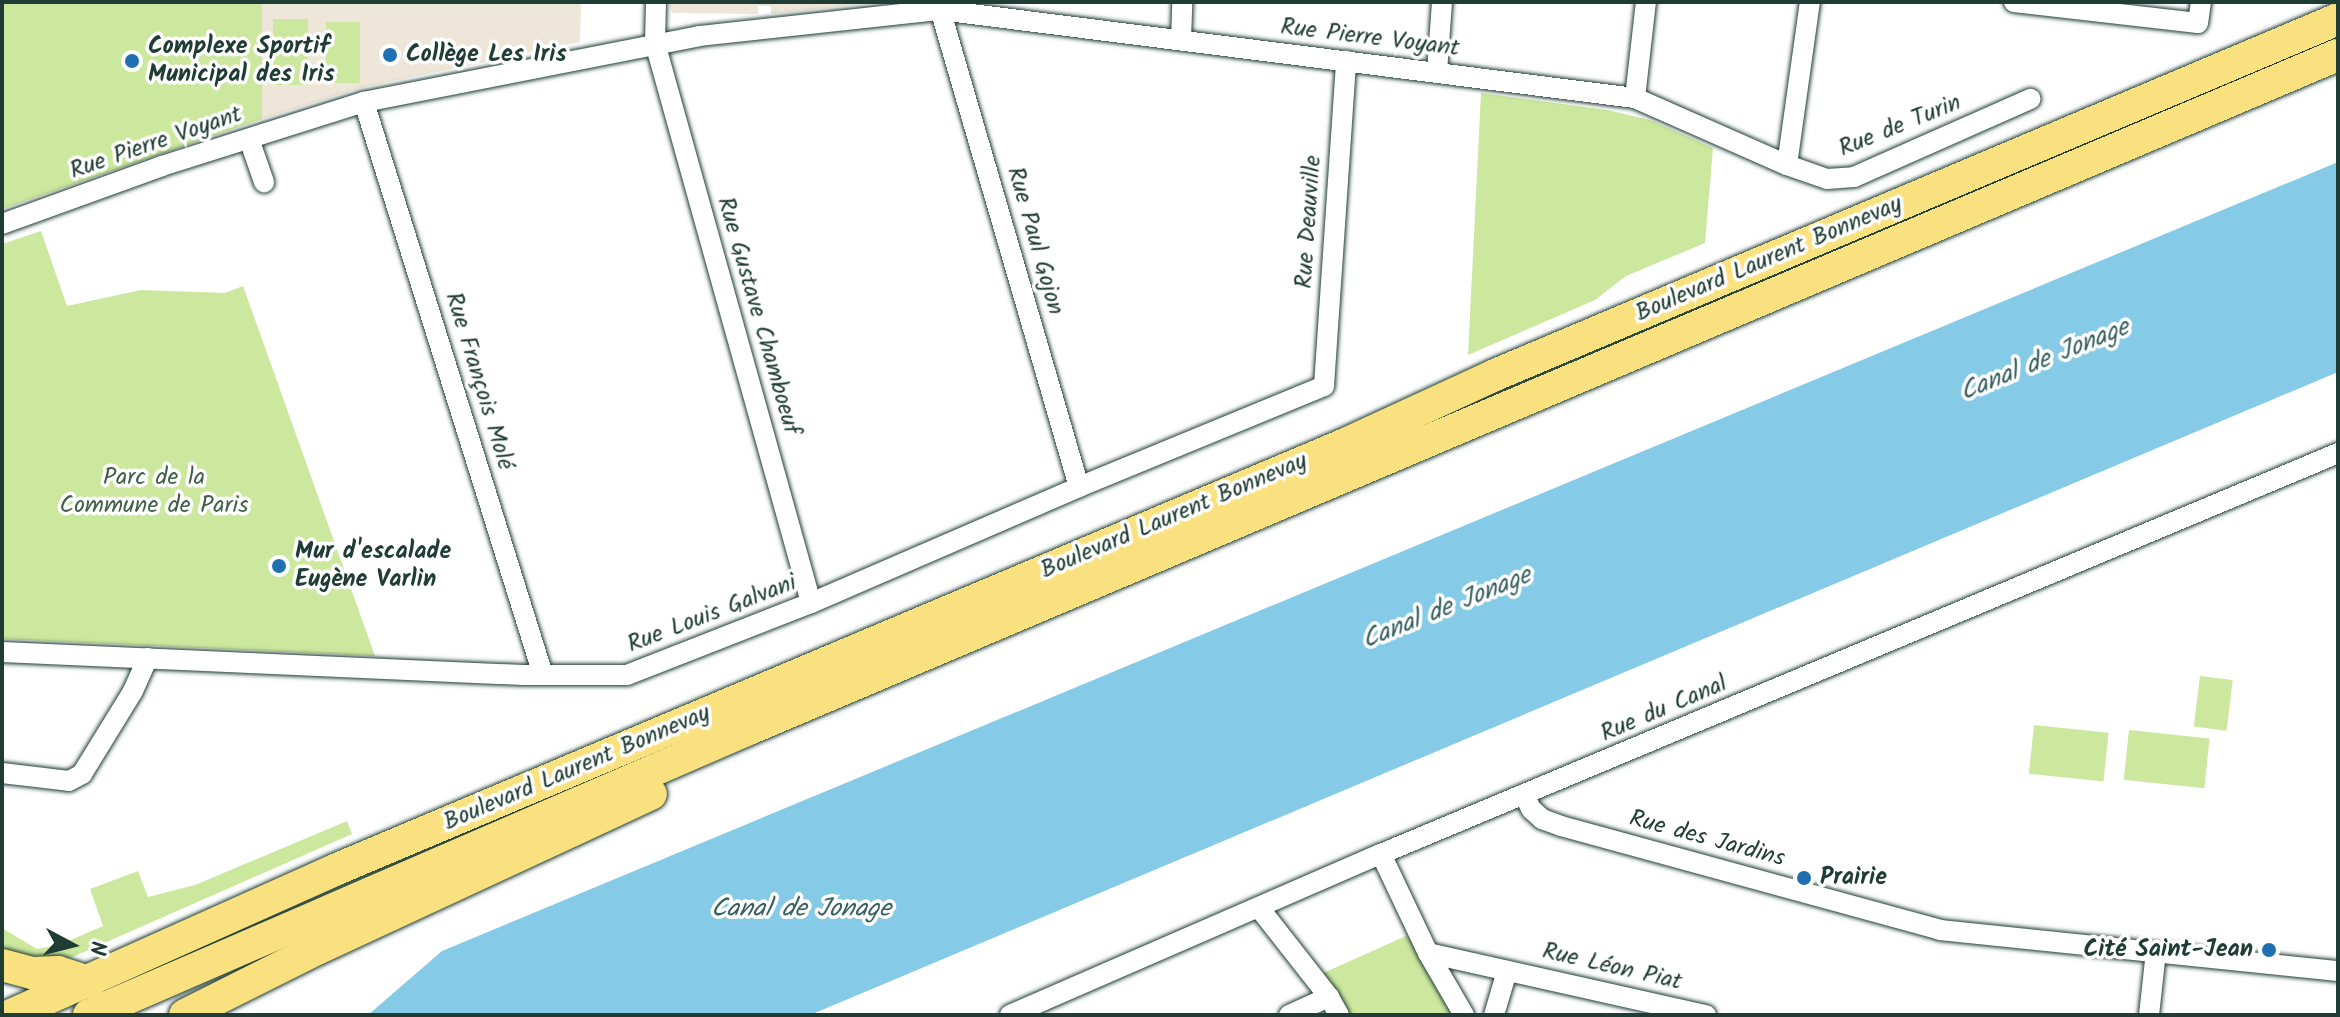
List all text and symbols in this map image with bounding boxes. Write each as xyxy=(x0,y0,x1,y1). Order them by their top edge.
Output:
street label: Rue Pierre Voyant xyxy=(1279,13,1461,63)
place label: Complexe Sportif Municipal des Iris xyxy=(148,33,335,89)
place label: Collège Les Iris xyxy=(406,41,567,69)
marker: Collège Les Iris xyxy=(381,46,399,64)
marker: Complexe Sportif Municipal des Iris xyxy=(123,52,141,70)
street label: Rue de Turin xyxy=(1835,88,1965,164)
street label: Rue Pierre Voyant xyxy=(66,100,246,186)
street label: Rue Deauville xyxy=(1290,154,1328,290)
street label: Rue Paul Gojon xyxy=(1000,164,1070,318)
street label: Boulevard Laurent Bonnevay xyxy=(1631,190,1907,328)
street label: Rue Gustave Chamboeuf xyxy=(710,194,806,438)
street label: Rue François Molé xyxy=(438,289,520,473)
water label: Canal de Jonage xyxy=(1956,313,2134,409)
street label: Boulevard Laurent Bonnevay xyxy=(1036,447,1312,585)
park label: Parc de la Commune de Paris xyxy=(60,464,248,520)
place label: Mur d'escalade Eugène Varlin xyxy=(295,538,451,594)
marker: Mur d'escalade Eugène Varlin xyxy=(270,557,288,575)
water label: Canal de Jonage xyxy=(1358,561,1536,657)
street label: Rue Louis Galvani xyxy=(623,569,801,659)
street label: Rue du Canal xyxy=(1596,669,1732,749)
street label: Boulevard Laurent Bonnevay xyxy=(439,699,715,837)
street label: Rue des Jardins xyxy=(1626,804,1788,874)
place label: Prairie xyxy=(1820,864,1887,892)
marker: Prairie xyxy=(1795,869,1813,887)
water label: Canal de Jonage xyxy=(711,894,891,926)
north arrow xyxy=(32,905,112,985)
place label: Cité Saint-Jean xyxy=(2083,936,2253,964)
street label: Rue Léon Piat xyxy=(1539,937,1685,997)
text: N xyxy=(78,939,115,957)
marker: Cité Saint-Jean xyxy=(2260,941,2278,959)

